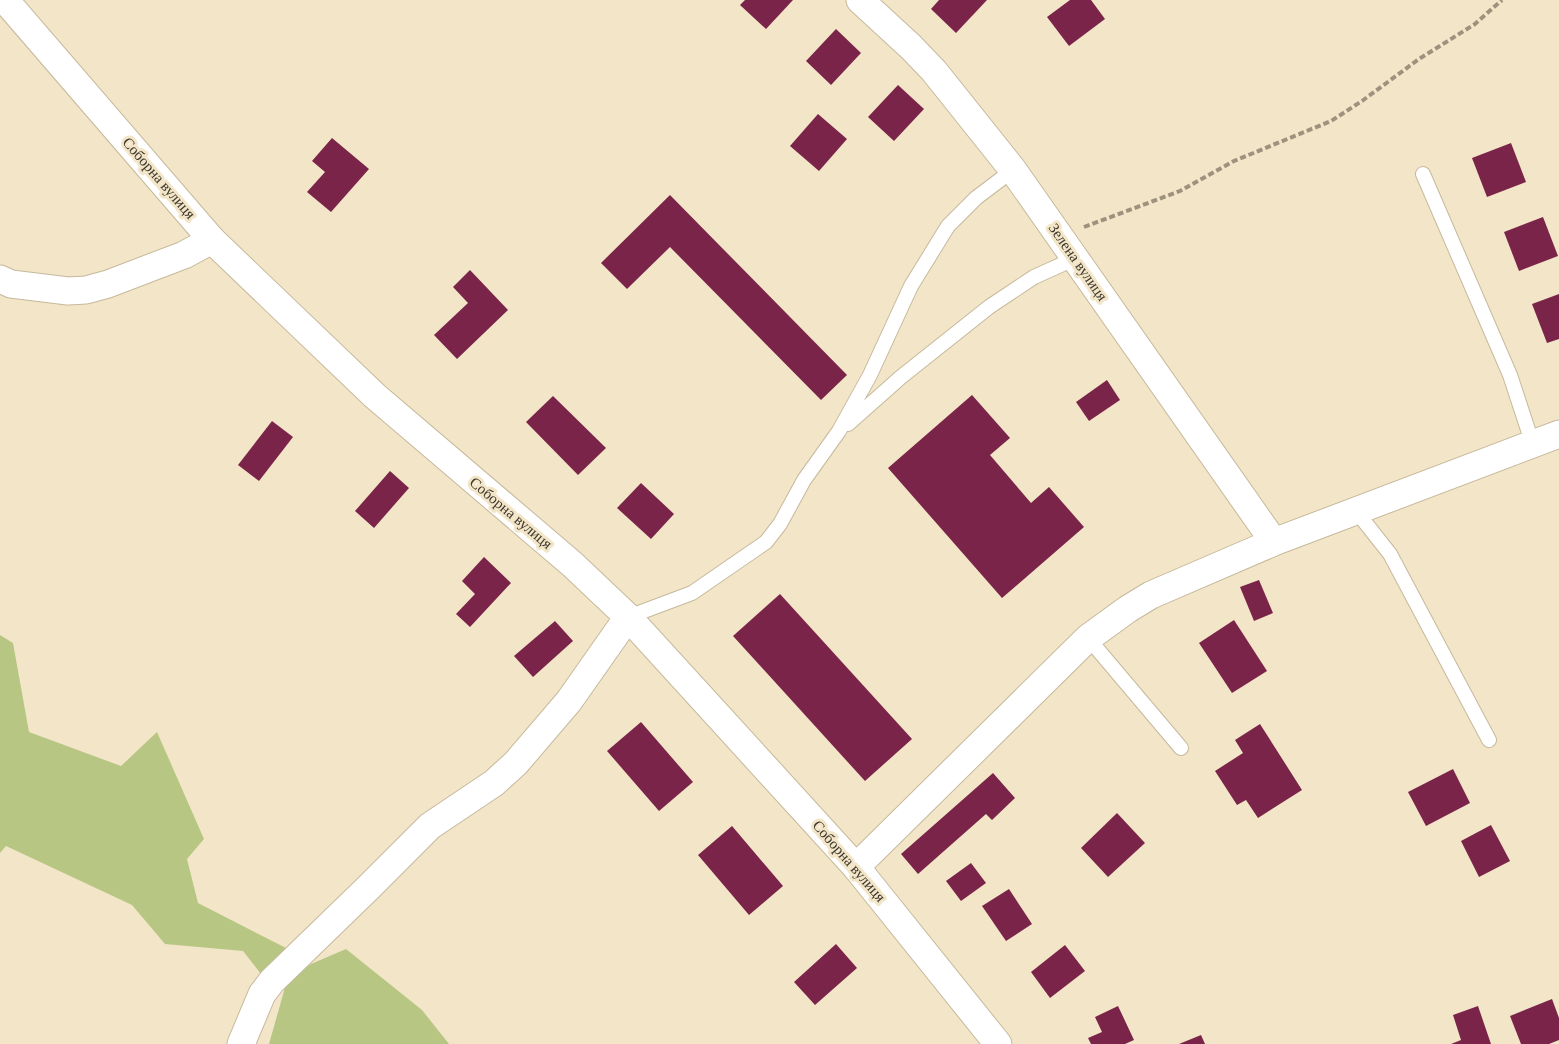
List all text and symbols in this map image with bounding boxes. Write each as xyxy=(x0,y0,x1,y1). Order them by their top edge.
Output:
street label: Соборна вулиця xyxy=(119,134,199,222)
street label: Зелена вулиця xyxy=(1045,220,1111,304)
street label: Соборна вулиця xyxy=(467,474,555,552)
street label: Соборна вулиця xyxy=(809,817,889,905)

